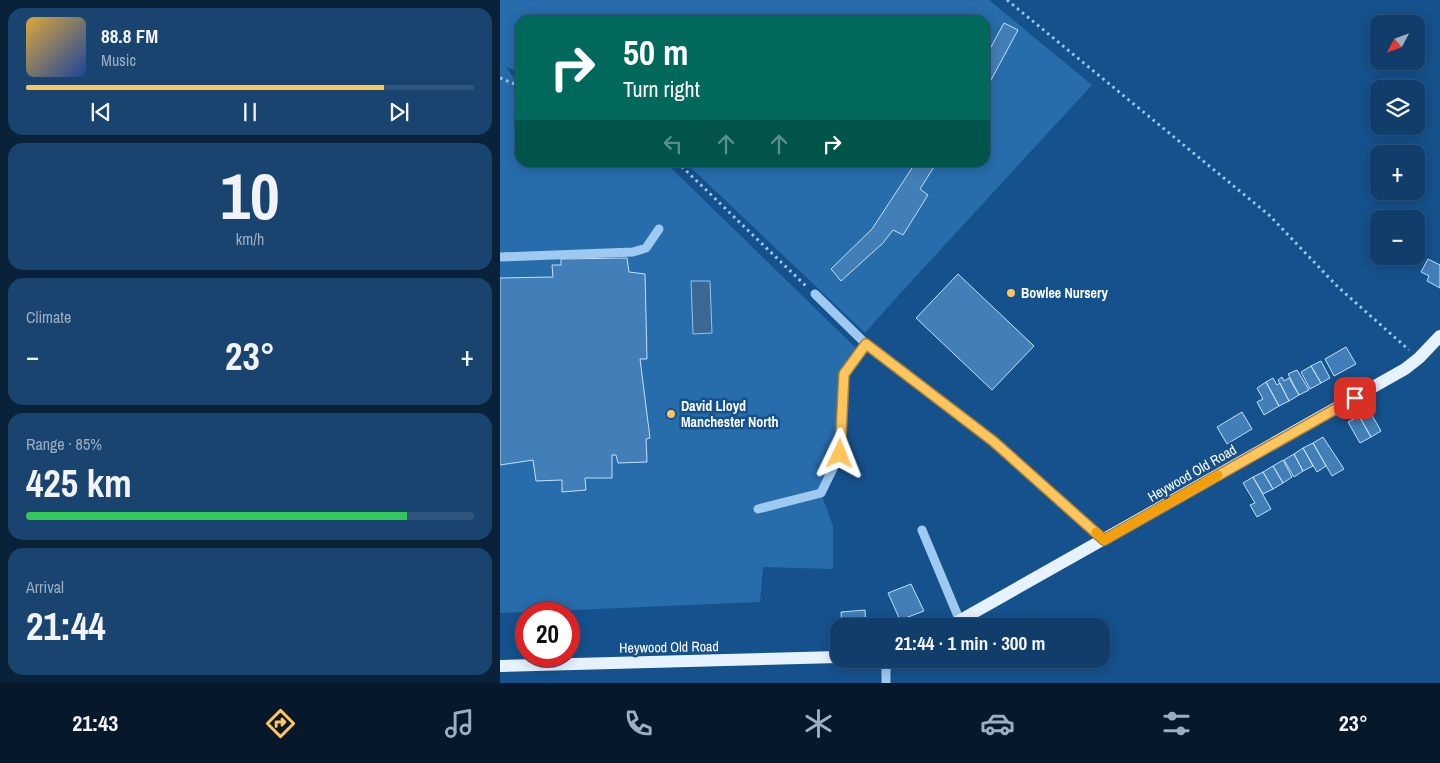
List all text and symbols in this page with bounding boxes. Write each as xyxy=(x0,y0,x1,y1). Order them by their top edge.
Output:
north arrow xyxy=(1370,15,1425,70)
map controls xyxy=(1370,15,1425,265)
text: 88.8 FM xyxy=(101,23,158,49)
text: 50 m xyxy=(623,29,688,76)
icon: right xyxy=(540,35,605,100)
text: Music xyxy=(101,49,136,71)
text: Turn right xyxy=(623,74,700,104)
button: layers xyxy=(1370,80,1425,135)
icon: previous xyxy=(87,98,115,126)
icon: pause xyxy=(236,98,264,126)
icon: next xyxy=(385,98,413,126)
icon: left xyxy=(659,130,687,158)
icon: ahead xyxy=(712,130,740,158)
icon: ahead xyxy=(765,130,793,158)
icon: right xyxy=(818,130,846,158)
button: + xyxy=(1370,145,1425,200)
text: 10 xyxy=(220,152,280,239)
button: − xyxy=(1370,210,1425,265)
text: km/h xyxy=(236,228,264,250)
place label: Bowlee Nursery xyxy=(1021,284,1108,302)
marker: Bowlee Nursery xyxy=(1005,287,1017,299)
text: Climate xyxy=(26,306,71,328)
text: 23° xyxy=(225,331,275,382)
text: − xyxy=(26,337,39,375)
text: + xyxy=(461,337,474,375)
pin xyxy=(1334,377,1376,419)
icon: arrive xyxy=(1341,384,1369,412)
place label: David Lloyd Manchester North xyxy=(681,397,779,431)
marker: David Lloyd Manchester North xyxy=(665,408,677,420)
position arrow xyxy=(813,427,865,479)
text: Range · 85% xyxy=(26,433,102,455)
street label: Heywood Old Road xyxy=(1144,440,1240,506)
text: 425 km xyxy=(26,458,132,509)
text: Arrival xyxy=(26,576,64,598)
text: 21:44 xyxy=(26,601,106,652)
speed limit sign: 20 xyxy=(515,602,580,667)
text: 21:44 · 1 min · 300 m xyxy=(895,630,1045,656)
street label: Heywood Old Road xyxy=(619,637,719,657)
icon: directions xyxy=(263,706,298,741)
icon: music xyxy=(442,706,477,741)
icon: phone xyxy=(621,706,656,741)
icon: climate xyxy=(801,706,836,741)
icon: car xyxy=(980,706,1015,741)
icon: filters xyxy=(1159,706,1194,741)
text: 21:43 xyxy=(72,708,118,738)
text: 23° xyxy=(1339,708,1368,738)

